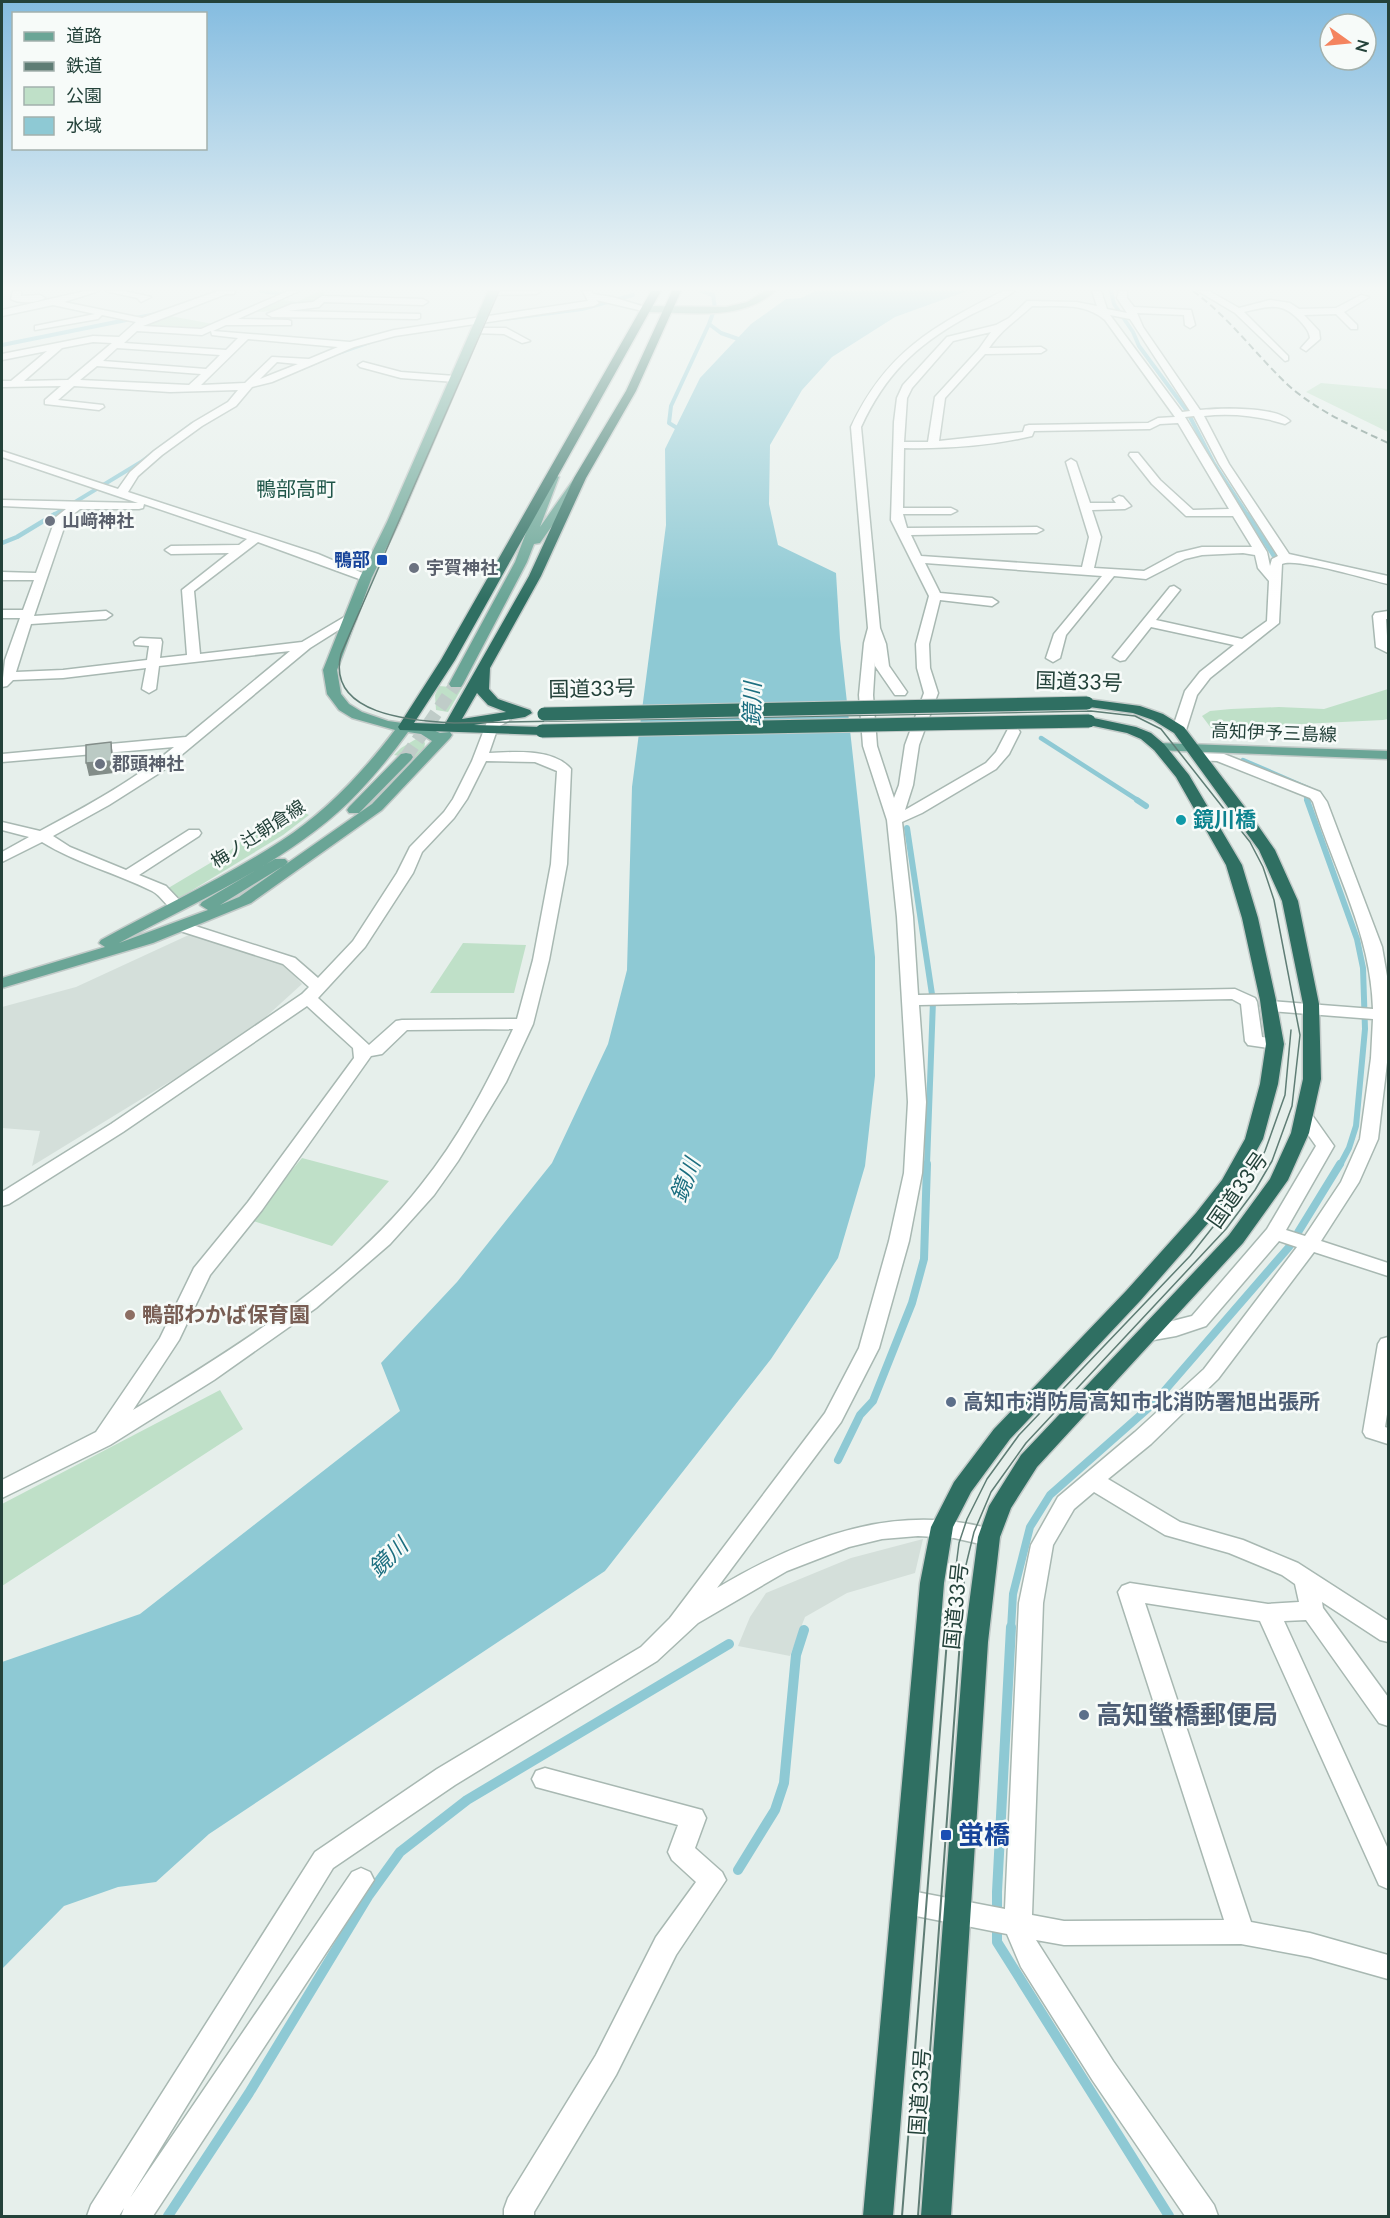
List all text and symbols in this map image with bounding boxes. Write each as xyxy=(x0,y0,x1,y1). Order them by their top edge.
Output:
legend xyxy=(12,12,207,150)
north arrow xyxy=(1318,12,1378,72)
text: 道路 xyxy=(66,24,102,46)
text: N xyxy=(1352,38,1374,54)
text: 鉄道 xyxy=(66,54,102,76)
text: 公園 xyxy=(66,84,102,106)
text: 水域 xyxy=(66,114,102,136)
district label: 鴨部高町 xyxy=(256,476,336,500)
place label: 山﨑神社 xyxy=(62,509,134,531)
marker: 山﨑神社 xyxy=(43,514,57,528)
place label: 鴨部 xyxy=(334,548,370,570)
marker: 鴨部 xyxy=(375,553,389,567)
place label: 宇賀神社 xyxy=(426,556,498,578)
marker: 宇賀神社 xyxy=(407,561,421,575)
street label: 国道33号 xyxy=(1035,666,1123,695)
street label: 国道33号 xyxy=(548,674,636,701)
water label: 鏡川 xyxy=(738,680,765,726)
street label: 高知伊予三島線 xyxy=(1211,719,1337,745)
place label: 郡頭神社 xyxy=(112,752,184,774)
marker: 郡頭神社 xyxy=(93,757,107,771)
street label: 梅ノ辻朝倉線 xyxy=(206,795,309,872)
place label: 鏡川橋 xyxy=(1193,806,1256,831)
marker: 鏡川橋 xyxy=(1174,813,1188,827)
street label: 国道33号 xyxy=(1201,1146,1272,1232)
water label: 鏡川 xyxy=(664,1153,706,1205)
place label: 鴨部わかば保育園 xyxy=(142,1301,310,1326)
marker: 鴨部わかば保育園 xyxy=(123,1308,137,1322)
place label: 高知市消防局高知市北消防署旭出張所 xyxy=(963,1388,1320,1413)
marker: 高知市消防局高知市北消防署旭出張所 xyxy=(944,1395,958,1409)
water label: 鏡川 xyxy=(362,1530,414,1582)
street label: 国道33号 xyxy=(938,1561,972,1651)
place label: 高知螢橋郵便局 xyxy=(1096,1698,1278,1730)
marker: 高知螢橋郵便局 xyxy=(1077,1708,1091,1722)
place label: 蛍橋 xyxy=(958,1818,1010,1850)
marker: 蛍橋 xyxy=(939,1828,953,1842)
street label: 国道33号 xyxy=(903,2047,934,2136)

